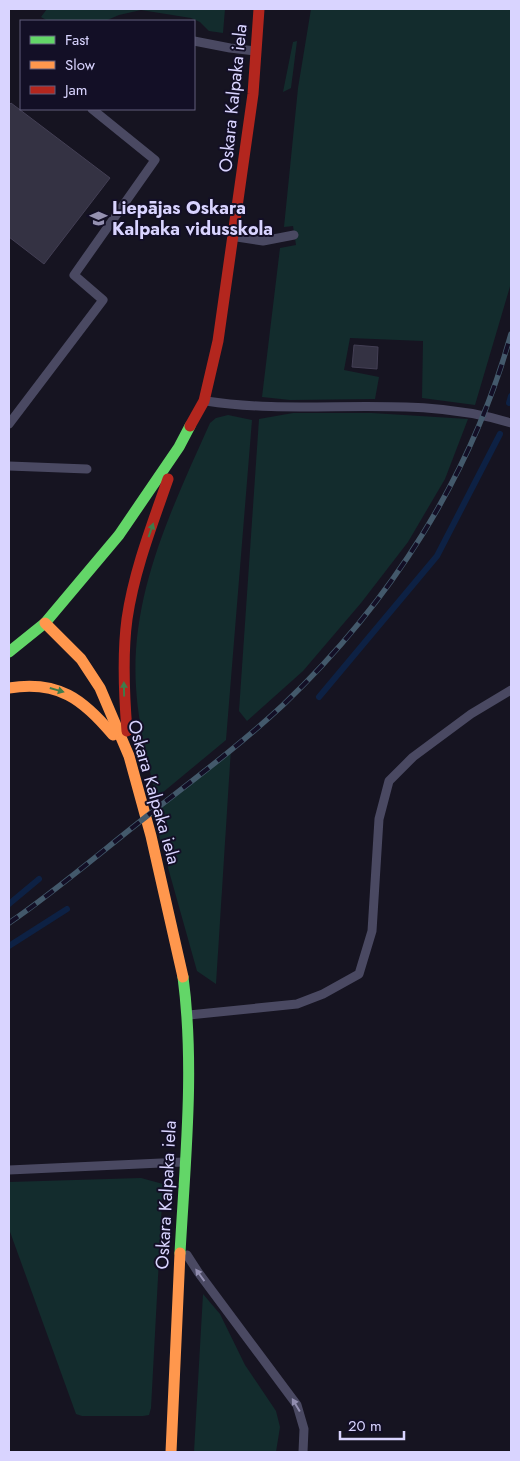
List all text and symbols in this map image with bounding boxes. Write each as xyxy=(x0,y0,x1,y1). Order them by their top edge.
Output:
legend xyxy=(20,20,195,110)
street label: Oskara Kalpaka iela xyxy=(212,23,254,173)
text: Fast xyxy=(65,29,89,51)
text: Slow xyxy=(65,54,96,76)
text: Jam xyxy=(63,79,88,101)
place label: Liepājas Oskara Kalpaka vidusskola xyxy=(112,195,273,242)
school or university icon: Liepājas Oskara Kalpaka vidusskola xyxy=(88,208,108,228)
one-way arrow xyxy=(147,523,155,538)
one-way arrow xyxy=(120,681,128,697)
one-way arrow xyxy=(49,687,64,695)
street label: Oskara Kalpaka iela xyxy=(121,717,187,867)
street label: Oskara Kalpaka iela xyxy=(149,1120,183,1270)
one-way arrow xyxy=(195,1268,205,1282)
one-way arrow xyxy=(292,1399,301,1412)
scale bar xyxy=(340,1408,404,1440)
text: 20 m xyxy=(348,1415,382,1437)

